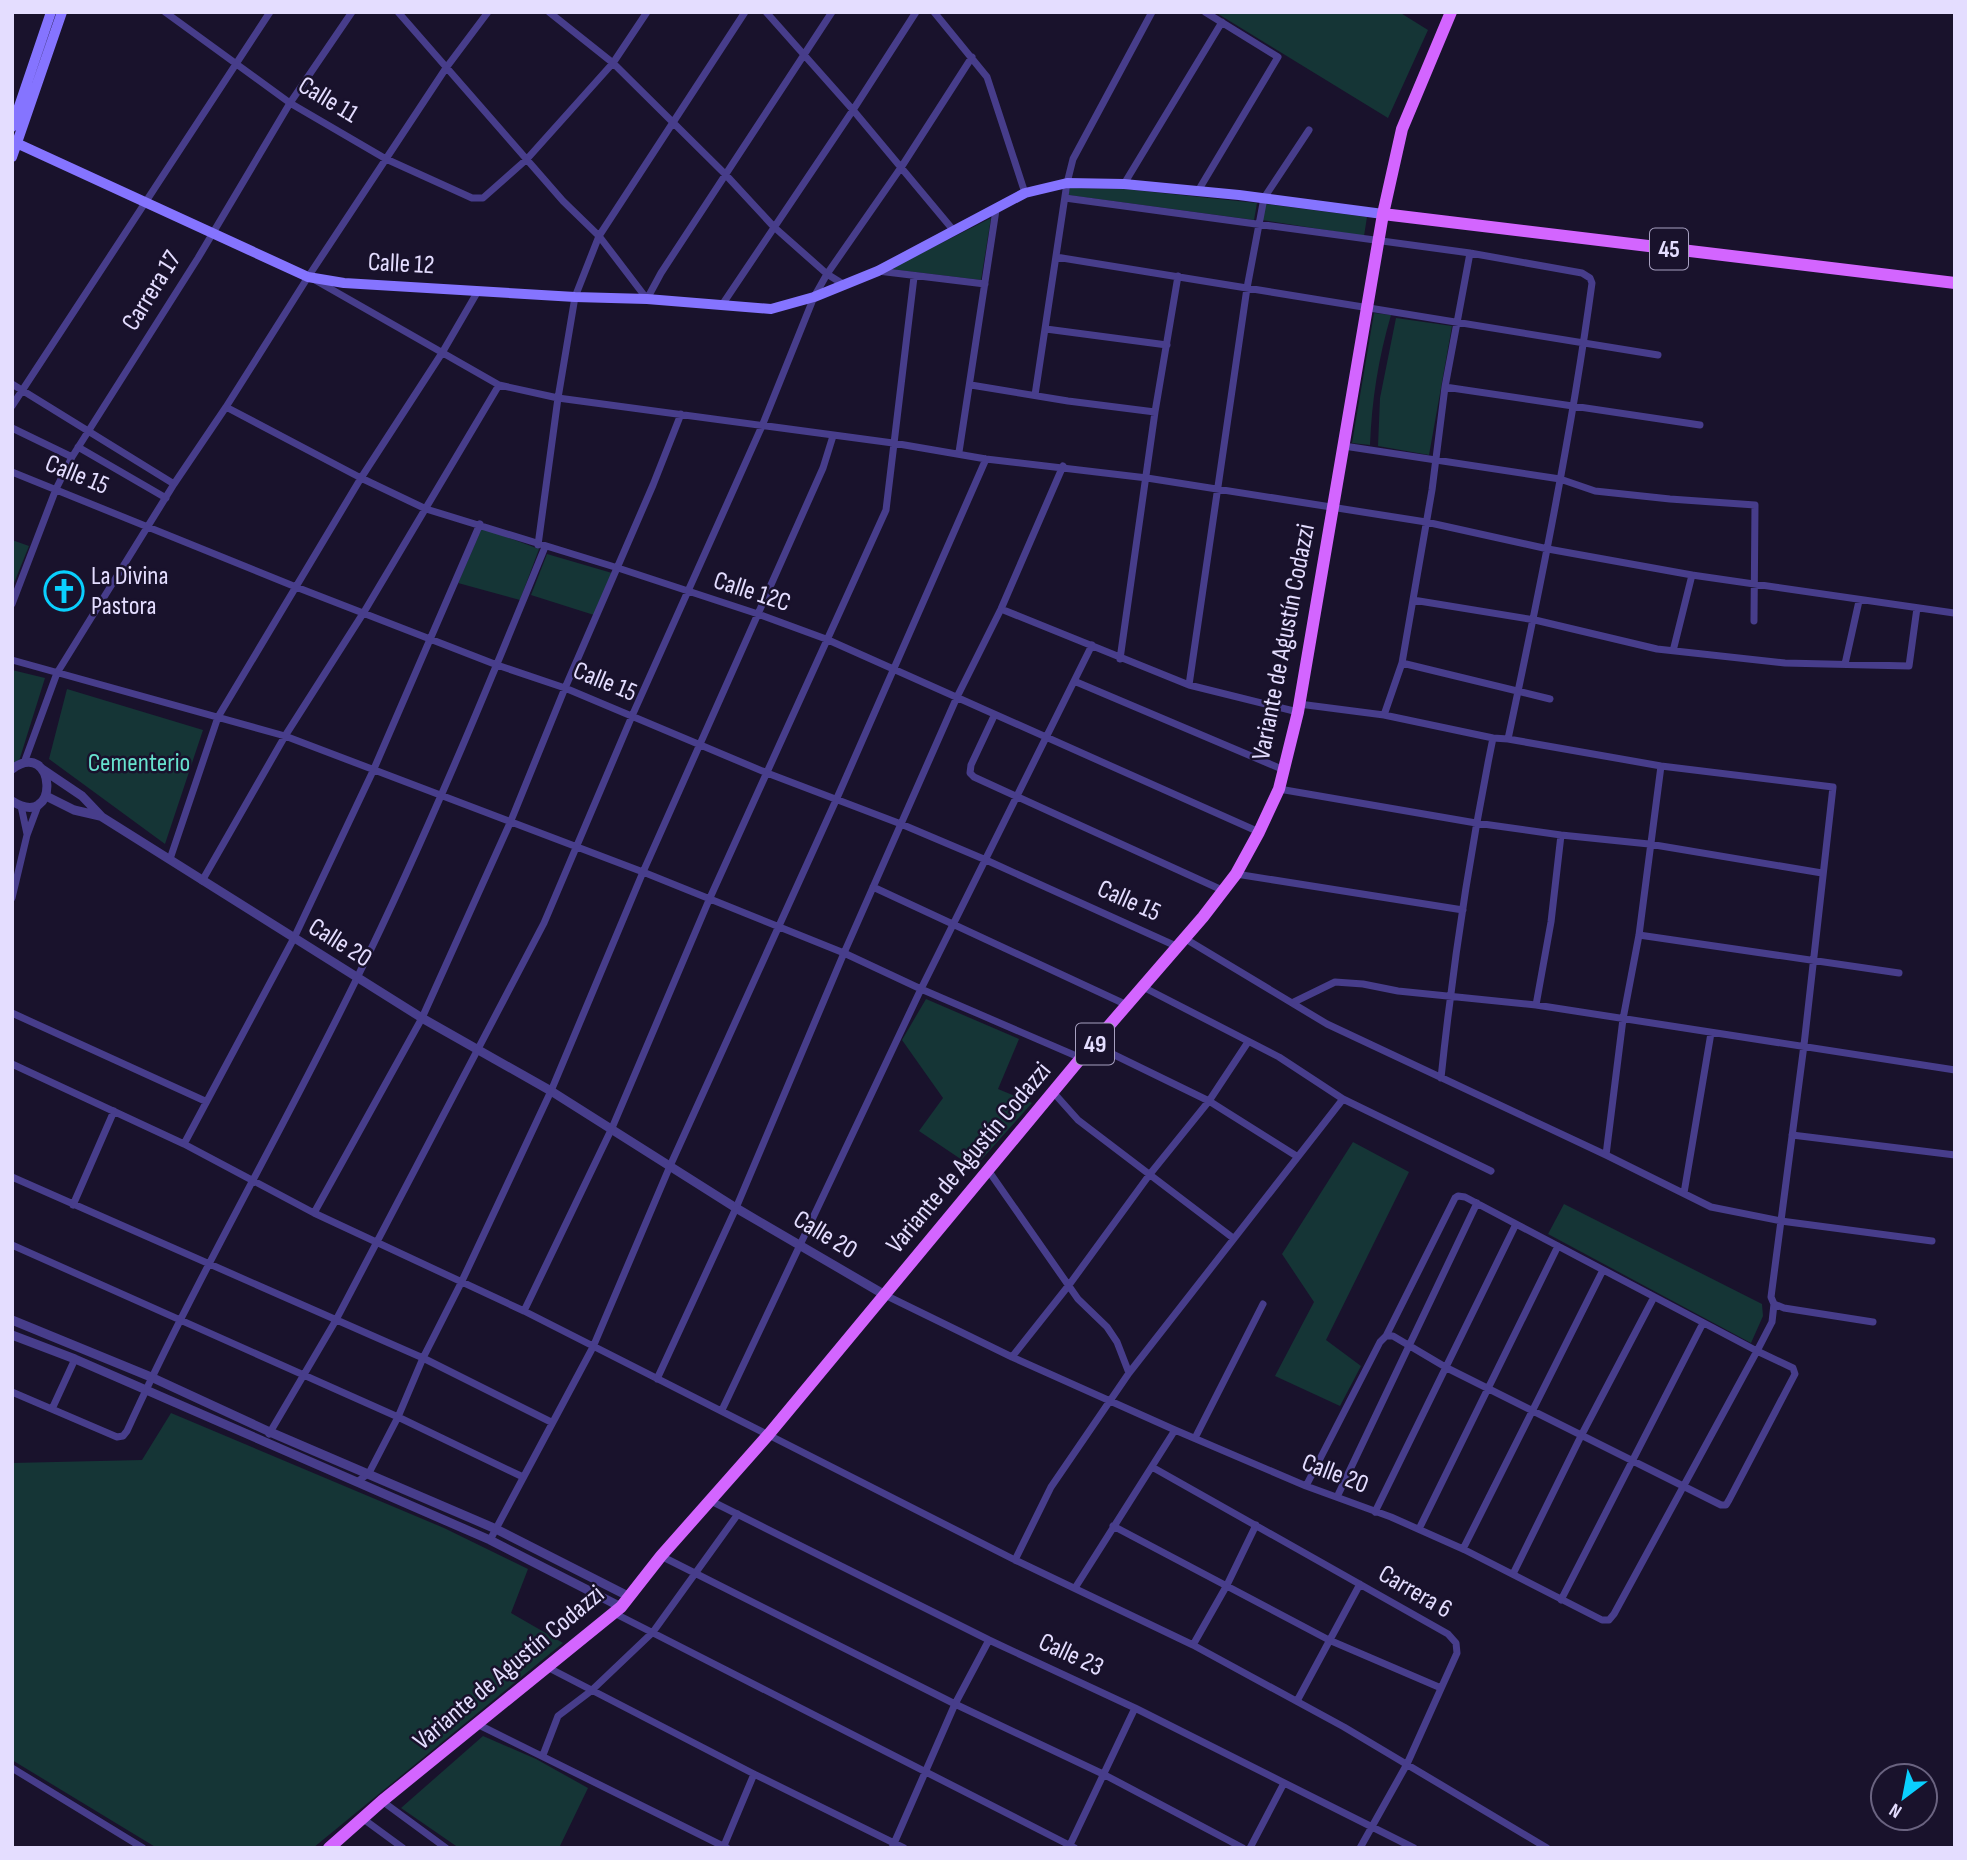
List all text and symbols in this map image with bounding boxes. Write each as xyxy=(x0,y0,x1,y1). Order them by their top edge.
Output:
street label: Calle 11 xyxy=(292,70,364,130)
road number: 45 xyxy=(1650,228,1688,270)
street label: Carrera 17 xyxy=(116,245,189,336)
street label: Calle 12 xyxy=(367,247,435,281)
street label: Calle 15 xyxy=(41,448,113,502)
street label: Variante de Agustín Codazzi xyxy=(1246,521,1322,763)
place label: La Divina Pastora xyxy=(91,561,168,622)
street label: Calle 12C xyxy=(710,565,794,619)
church icon: La Divina Pastora xyxy=(43,570,85,612)
street label: Calle 15 xyxy=(569,655,641,709)
park label: Cementerio xyxy=(88,748,190,779)
street label: Calle 15 xyxy=(1093,873,1165,929)
street label: Calle 20 xyxy=(303,912,377,974)
road number: 49 xyxy=(1076,1024,1114,1064)
street label: Variante de Agustín Codazzi xyxy=(880,1056,1058,1260)
street label: Calle 20 xyxy=(788,1204,862,1266)
street label: Calle 20 xyxy=(1297,1447,1373,1501)
street label: Carrera 6 xyxy=(1373,1559,1457,1625)
street label: Variante de Agustín Codazzi xyxy=(407,1579,611,1757)
street label: Calle 23 xyxy=(1034,1627,1108,1683)
north arrow xyxy=(1869,1762,1939,1832)
text: N xyxy=(1885,1798,1906,1823)

